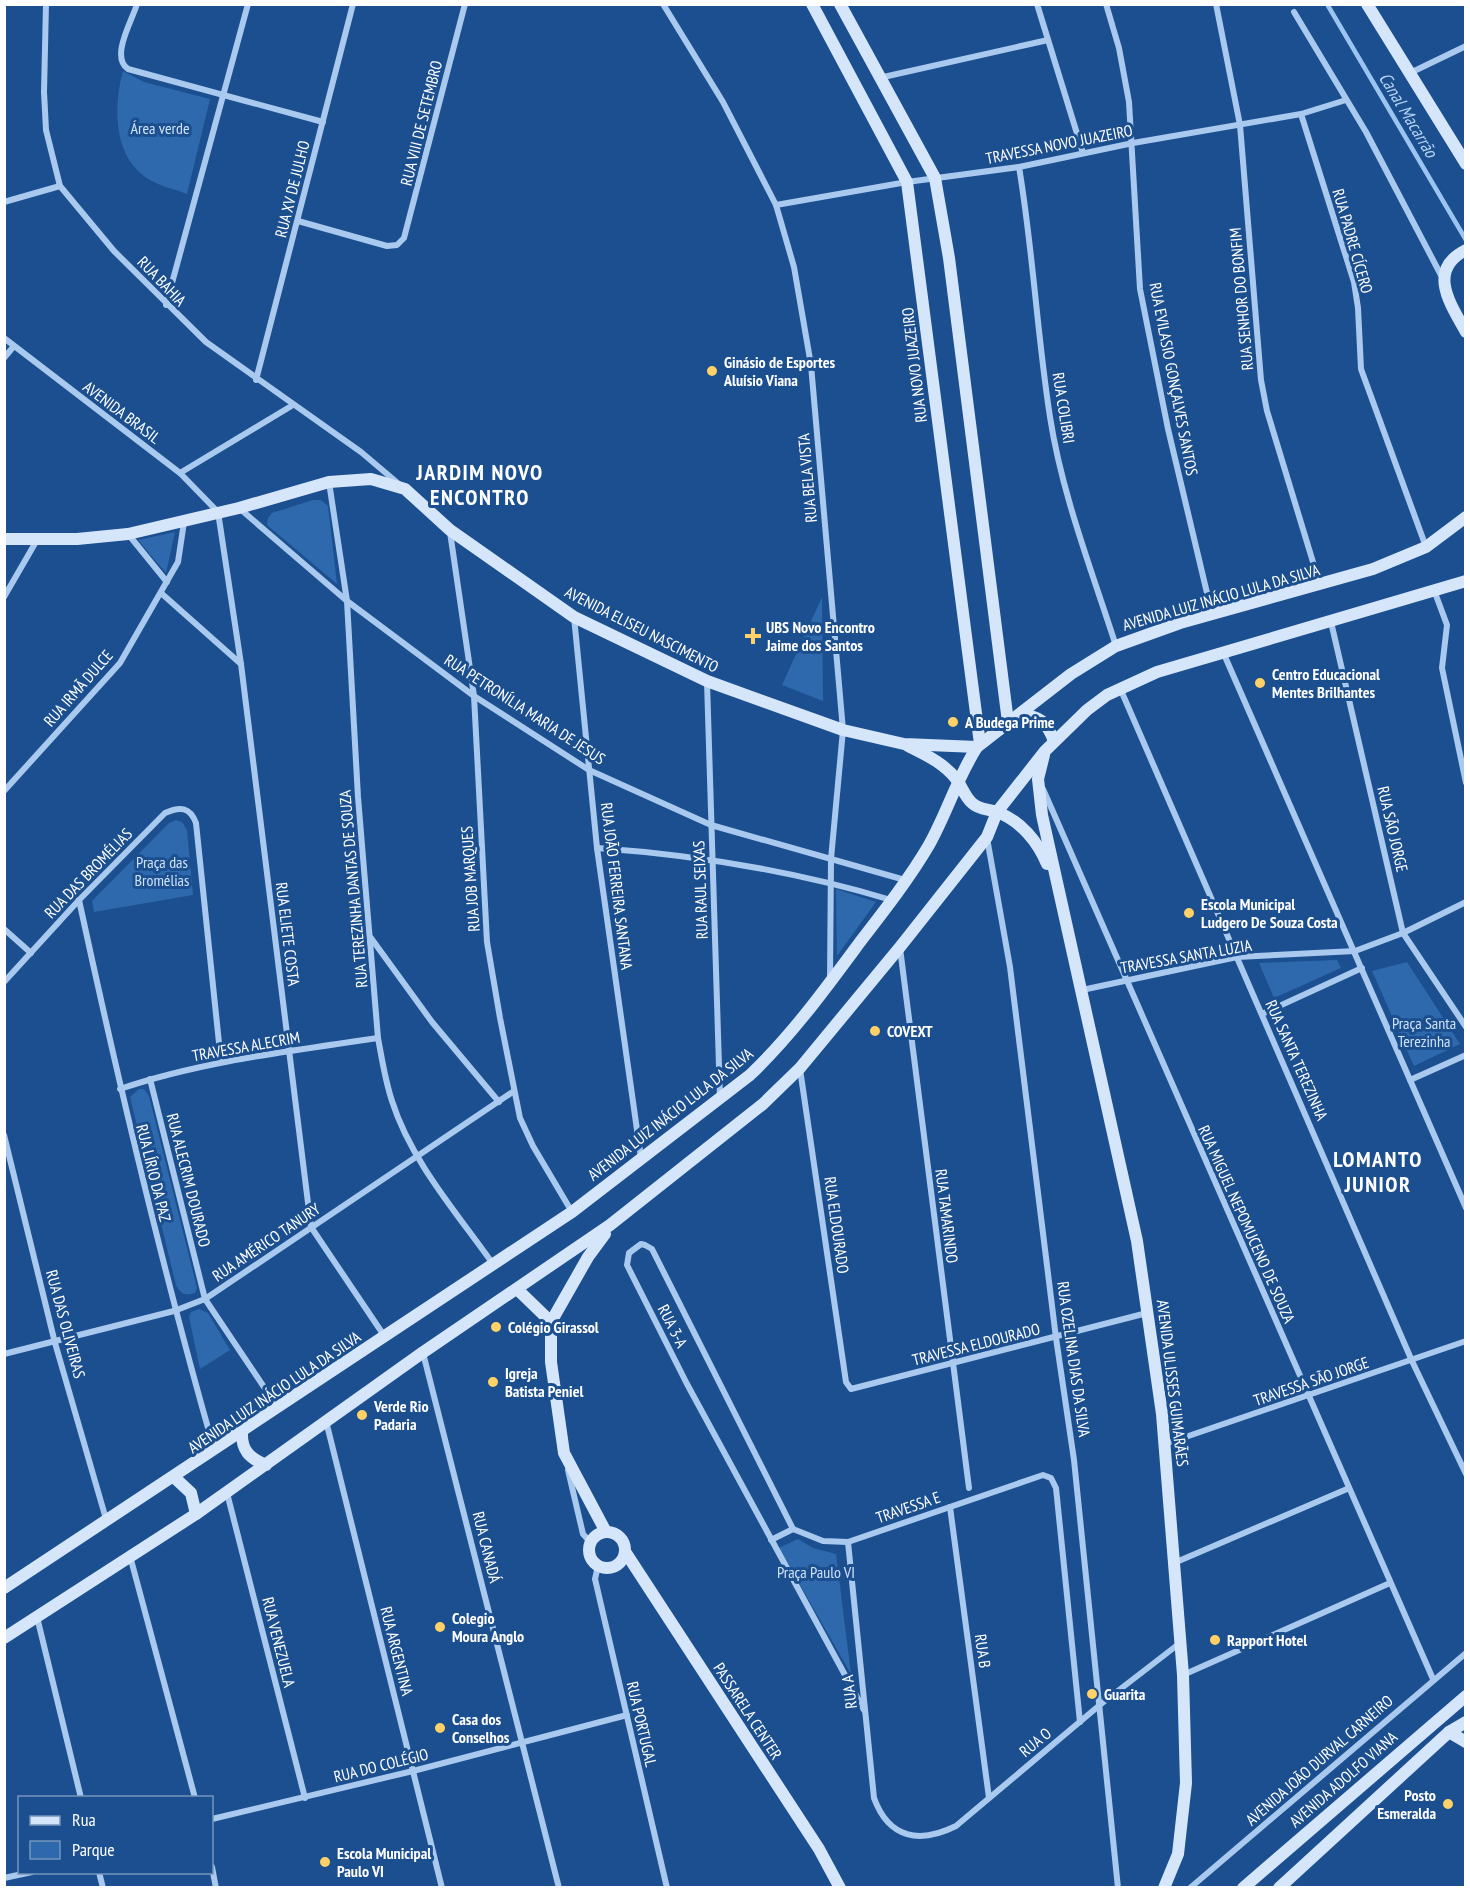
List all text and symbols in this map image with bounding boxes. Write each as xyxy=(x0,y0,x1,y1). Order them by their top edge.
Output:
street label: RUA VIII DE SETEMBRO xyxy=(396,58,446,188)
water label: Canal Macarrão xyxy=(1374,68,1443,163)
park label: Área verde xyxy=(130,118,190,138)
street label: TRAVESSA NOVO JUAZEIRO xyxy=(984,120,1134,168)
street label: RUA XV DE JULHO xyxy=(270,138,314,240)
street label: RUA PADRE CÍCERO xyxy=(1329,186,1378,296)
street label: RUA SENHOR DO BONFIM xyxy=(1225,227,1257,371)
street label: RUA BAHIA xyxy=(133,252,191,310)
street label: RUA EVILASIO GONÇALVES SANTOS xyxy=(1145,281,1203,477)
street label: RUA NOVO JUAZEIRO xyxy=(897,306,931,424)
place label: Ginásio de Esportes Aluísio Viana xyxy=(723,352,836,390)
marker: Ginásio de Esportes Aluísio Viana xyxy=(705,364,719,378)
street label: RUA COLIBRI xyxy=(1049,371,1079,445)
street label: AVENIDA BRASIL xyxy=(79,376,165,448)
street label: RUA BELA VISTA xyxy=(793,432,821,523)
district label: JARDIM NOVO ENCONTRO xyxy=(415,458,544,511)
street label: AVENIDA LUIZ INÁCIO LULA DA SILVA xyxy=(1120,559,1322,635)
street label: AVENIDA ELISEU NASCIMENTO xyxy=(562,582,722,677)
place label: UBS Novo Encontro Jaime dos Santos xyxy=(765,617,875,655)
marker: UBS Novo Encontro Jaime dos Santos xyxy=(744,627,762,645)
street label: RUA IRMÃ DULCE xyxy=(39,645,117,730)
street label: RUA PETRONÍLIA MARIA DE JESUS xyxy=(441,649,609,769)
place label: Centro Educacional Mentes Brilhantes xyxy=(1272,664,1380,702)
marker: Centro Educacional Mentes Brilhantes xyxy=(1253,676,1267,690)
place label: A Budega Prime xyxy=(964,712,1055,732)
marker: A Budega Prime xyxy=(946,715,960,729)
street label: RUA SÃO JORGE xyxy=(1373,784,1413,874)
street label: RUA TEREZINHA DANTAS DE SOUZA xyxy=(334,789,372,989)
street label: RUA JOÃO FERREIRA SANTANA xyxy=(597,801,637,971)
street label: RUA DAS BROMÉLIAS xyxy=(40,824,136,922)
street label: RUA JOB MARQUES xyxy=(456,825,484,932)
street label: RUA RAUL SEIXAS xyxy=(688,840,712,940)
park label: Praça das Bromélias xyxy=(135,852,189,890)
street label: RUA ELIETE COSTA xyxy=(272,881,304,987)
place label: Escola Municipal Ludgero De Souza Costa xyxy=(1201,894,1338,932)
marker: Escola Municipal Ludgero De Souza Costa xyxy=(1182,906,1196,920)
street label: TRAVESSA SANTA LUZIA xyxy=(1119,935,1254,977)
street label: RUA SANTA TEREZINHA xyxy=(1261,997,1333,1124)
park label: Praça Santa Terezinha xyxy=(1392,1013,1456,1051)
place label: COVEXT xyxy=(887,1021,933,1041)
marker: COVEXT xyxy=(868,1024,882,1038)
street label: TRAVESSA ALECRIM xyxy=(190,1027,302,1065)
street label: AVENIDA LUIZ INÁCIO LULA DA SILVA xyxy=(583,1043,757,1185)
street label: RUA ALECRIM DOURADO xyxy=(163,1111,215,1249)
street label: RUA LÍRIO DA PAZ xyxy=(132,1122,176,1224)
street label: RUA MIGUEL NEPOMUCENO DE SOUZA xyxy=(1194,1122,1300,1327)
district label: LOMANTO JUNIOR xyxy=(1333,1145,1423,1198)
street label: RUA TAMARINDO xyxy=(931,1168,963,1264)
street label: RUA ELDOURADO xyxy=(820,1175,854,1275)
street label: RUA AMÉRICO TANURY xyxy=(208,1198,324,1285)
street label: RUA DAS OLIVEIRAS xyxy=(42,1268,90,1380)
street label: RUA OZELINA DIAS DA SILVA xyxy=(1053,1280,1095,1438)
street label: AVENIDA ULISSES GUIMARÃES xyxy=(1153,1298,1193,1468)
street label: RUA 3-A xyxy=(654,1301,692,1351)
place label: Colégio Girassol xyxy=(508,1317,599,1337)
street label: TRAVESSA ELDOURADO xyxy=(910,1318,1042,1370)
marker: Colégio Girassol xyxy=(489,1320,503,1334)
street label: AVENIDA LUIZ INÁCIO LULA DA SILVA xyxy=(184,1326,365,1457)
street label: TRAVESSA SÃO JORGE xyxy=(1251,1352,1371,1410)
place label: Igreja Batista Peniel xyxy=(505,1363,583,1401)
marker: Igreja Batista Peniel xyxy=(486,1375,500,1389)
place label: Verde Rio Padaria xyxy=(373,1396,429,1434)
marker: Verde Rio Padaria xyxy=(355,1408,369,1422)
street label: TRAVESSA E xyxy=(873,1487,943,1527)
street label: RUA CANADÁ xyxy=(468,1509,506,1585)
park label: Praça Paulo VI xyxy=(777,1562,855,1582)
street label: RUA VENEZUELA xyxy=(258,1595,300,1690)
street label: RUA ARGENTINA xyxy=(376,1604,418,1698)
place label: Colegio Moura Anglo xyxy=(452,1608,524,1646)
marker: Colegio Moura Anglo xyxy=(433,1620,447,1634)
place label: Rapport Hotel xyxy=(1227,1630,1307,1650)
street label: RUA B xyxy=(971,1633,995,1669)
marker: Rapport Hotel xyxy=(1208,1633,1222,1647)
street label: PASSARELA CENTER xyxy=(709,1659,787,1763)
street label: RUA A xyxy=(837,1674,861,1710)
street label: RUA PORTUGAL xyxy=(622,1679,662,1769)
place label: Guarita xyxy=(1104,1684,1146,1704)
marker: Guarita xyxy=(1085,1687,1099,1701)
street label: AVENIDA JOÃO DURVAL CARNEIRO xyxy=(1241,1690,1397,1829)
place label: Casa dos Conselhos xyxy=(452,1709,510,1747)
marker: Casa dos Conselhos xyxy=(433,1721,447,1735)
street label: RUA O xyxy=(1015,1723,1055,1761)
street label: AVENIDA ADOLFO VIANA xyxy=(1285,1726,1401,1831)
street label: RUA DO COLÉGIO xyxy=(332,1744,431,1786)
place label: Posto Esmeralda xyxy=(1377,1785,1436,1823)
legend xyxy=(18,1796,213,1874)
marker: Posto Esmeralda xyxy=(1441,1797,1455,1811)
text: Rua xyxy=(72,1808,96,1831)
text: Parque xyxy=(72,1838,115,1861)
place label: Escola Municipal Paulo VI xyxy=(337,1843,431,1881)
marker: Escola Municipal Paulo VI xyxy=(318,1855,332,1869)

